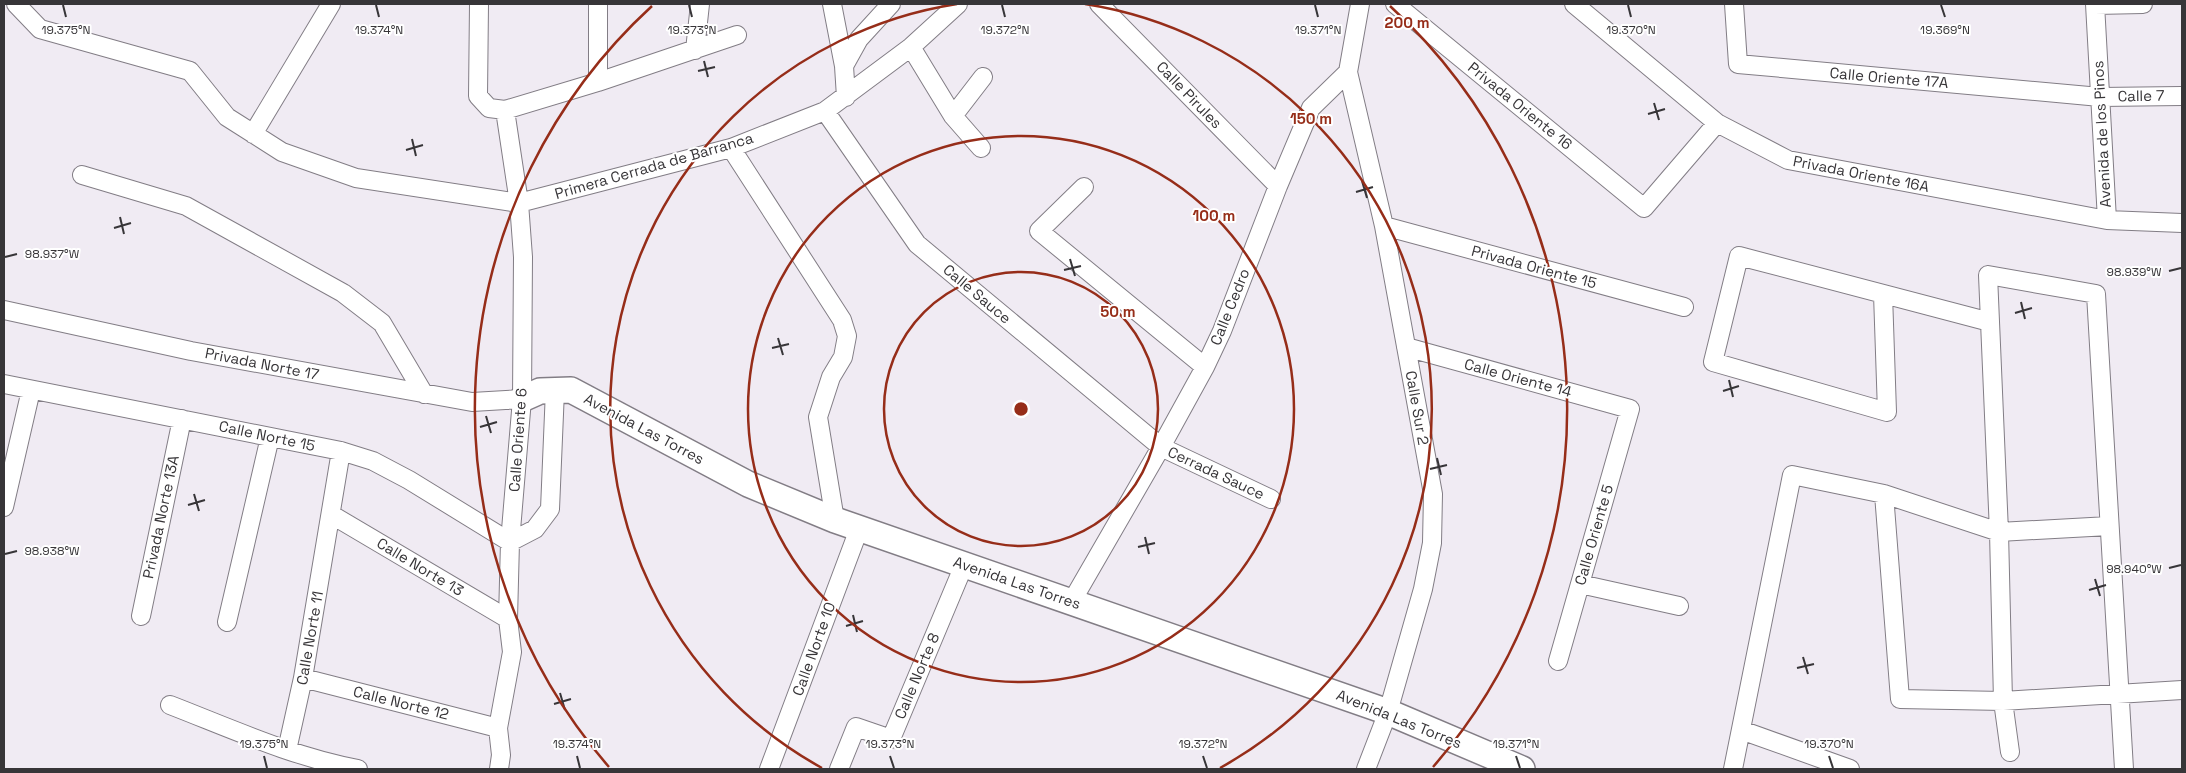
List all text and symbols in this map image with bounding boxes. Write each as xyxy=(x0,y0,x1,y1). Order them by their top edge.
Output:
text: 200 m xyxy=(1385,13,1429,32)
text: 19.375°N xyxy=(41,22,91,38)
text: 19.374°N xyxy=(355,22,403,38)
text: 19.373°N xyxy=(667,22,717,38)
text: 19.372°N xyxy=(981,22,1029,38)
text: 19.371°N xyxy=(1295,22,1341,38)
text: 19.370°N xyxy=(1606,22,1656,38)
text: 19.369°N xyxy=(1920,22,1970,38)
street label: Calle Pirules xyxy=(1153,57,1226,132)
street label: Privada Oriente 16 xyxy=(1464,58,1576,154)
street label: Avenida de los Pinos xyxy=(2088,60,2115,208)
street label: Calle Oriente 17A xyxy=(1829,63,1950,92)
street label: Calle 7 xyxy=(2117,86,2165,105)
text: 150 m xyxy=(1290,109,1332,128)
street label: Primera Cerrada de Barranca xyxy=(552,128,756,203)
street label: Privada Oriente 16A xyxy=(1791,151,1931,196)
text: 100 m xyxy=(1193,206,1235,225)
street label: Privada Oriente 15 xyxy=(1470,241,1599,292)
text: 98.937°W xyxy=(25,246,80,262)
street label: Calle Sauce xyxy=(939,260,1015,328)
text: 98.939°W xyxy=(2107,264,2162,280)
street label: Calle Cedro xyxy=(1206,266,1254,348)
text: 50 m xyxy=(1100,302,1136,321)
street label: Privada Norte 17 xyxy=(203,343,321,384)
street label: Calle Oriente 14 xyxy=(1462,354,1574,401)
street label: Calle Sur 2 xyxy=(1402,369,1433,447)
street label: Calle Oriente 6 xyxy=(504,387,531,493)
street label: Avenida Las Torres xyxy=(581,389,708,468)
centre of rings xyxy=(1012,400,1030,418)
street label: Calle Norte 15 xyxy=(217,416,317,455)
street label: Cerrada Sauce xyxy=(1165,442,1268,503)
street label: Privada Norte 13A xyxy=(138,453,183,580)
street label: Calle Oriente 5 xyxy=(1570,482,1617,587)
street label: Calle Norte 13 xyxy=(373,533,467,600)
text: 98.938°W xyxy=(25,543,80,559)
street label: Avenida Las Torres xyxy=(951,552,1083,613)
text: 98.940°W xyxy=(2106,561,2162,577)
street label: Calle Norte 11 xyxy=(292,589,327,686)
street label: Calle Norte 10 xyxy=(788,599,839,698)
street label: Calle Norte 8 xyxy=(890,630,943,722)
street label: Calle Norte 12 xyxy=(351,681,451,724)
street label: Avenida Las Torres xyxy=(1334,685,1465,752)
text: 19.375°N xyxy=(239,736,289,752)
text: 19.374°N xyxy=(553,736,601,752)
text: 19.373°N xyxy=(865,736,915,752)
text: 19.372°N xyxy=(1179,736,1227,752)
text: 19.371°N xyxy=(1493,736,1539,752)
text: 19.370°N xyxy=(1804,736,1854,752)

